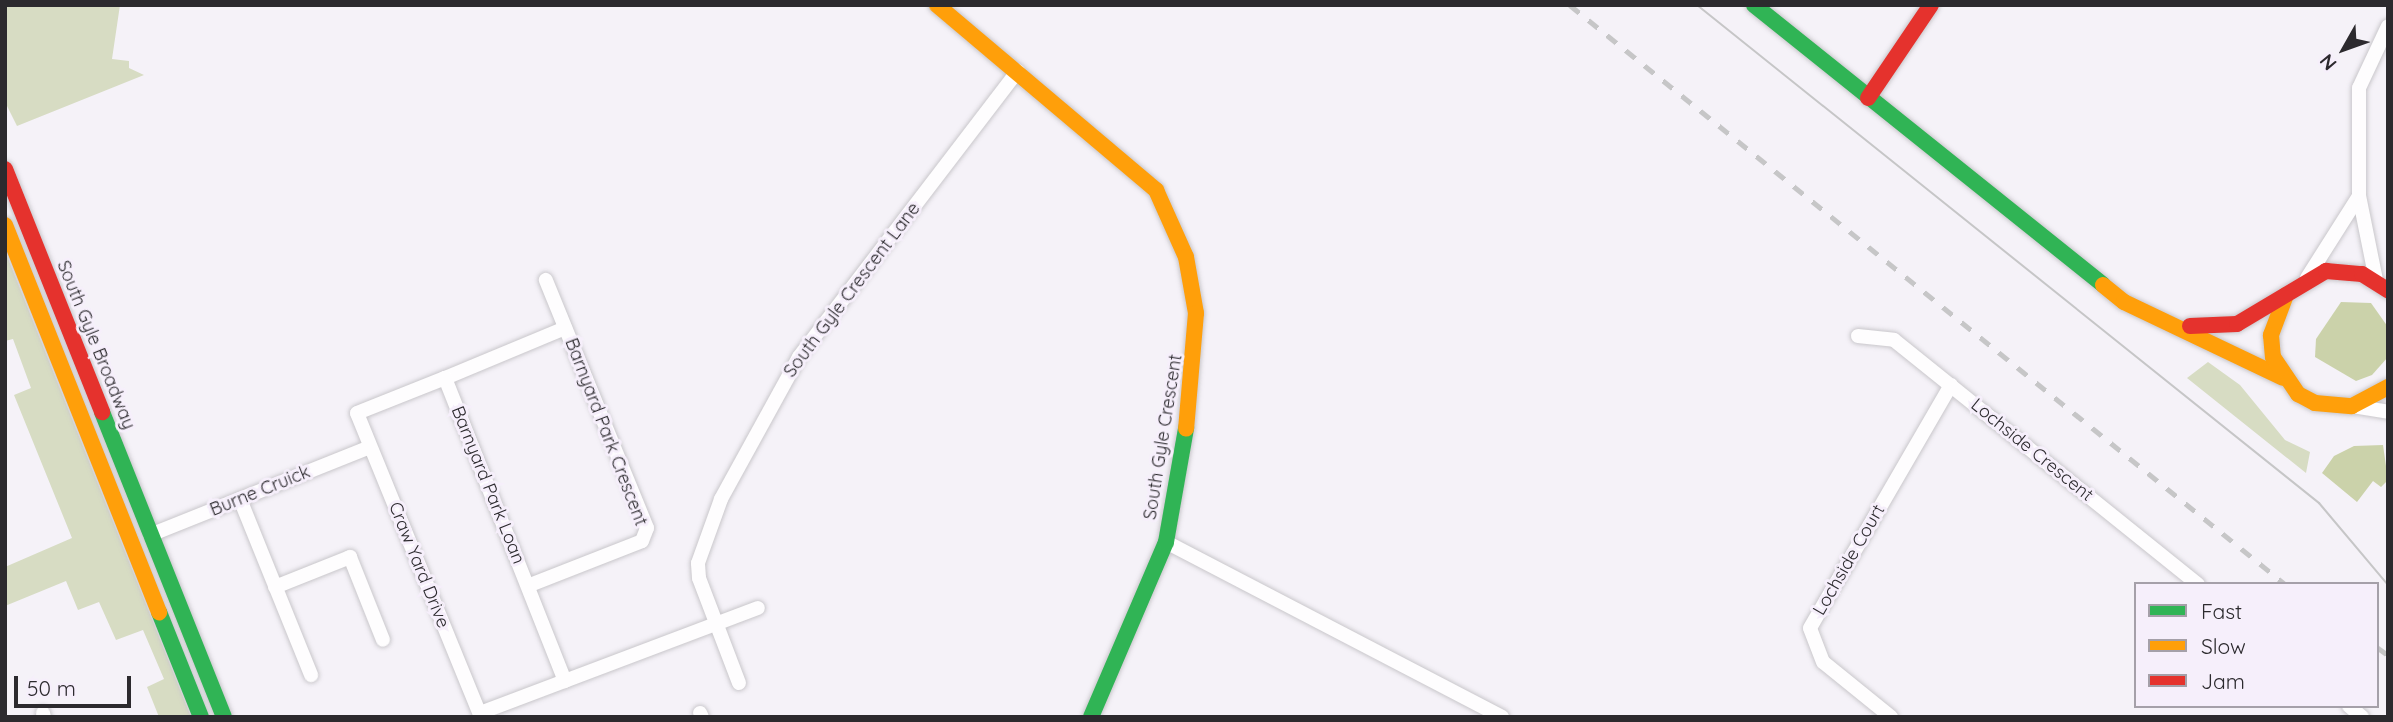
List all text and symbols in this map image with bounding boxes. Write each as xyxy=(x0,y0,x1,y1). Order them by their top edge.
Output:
north arrow xyxy=(2309,14,2379,84)
text: N xyxy=(2314,49,2342,76)
street label: South Gyle Crescent Lane xyxy=(779,198,925,382)
street label: South Gyle Broadway xyxy=(52,258,140,432)
street label: Barnyard Park Crescent xyxy=(560,335,652,529)
street label: South Gyle Crescent xyxy=(1139,353,1187,521)
street label: Lochside Crescent xyxy=(1966,394,2098,506)
street label: Barnyard Park Loan xyxy=(446,403,530,567)
street label: Burne Cruick xyxy=(207,461,313,521)
street label: Craw Yard Drive xyxy=(384,499,454,631)
street label: Lochside Court xyxy=(1809,501,1889,619)
legend xyxy=(2134,582,2379,708)
text: Fast xyxy=(2201,598,2242,624)
text: Slow xyxy=(2201,633,2246,659)
scale bar xyxy=(18,662,135,706)
text: Jam xyxy=(2201,668,2245,694)
text: 50 m xyxy=(27,675,76,701)

